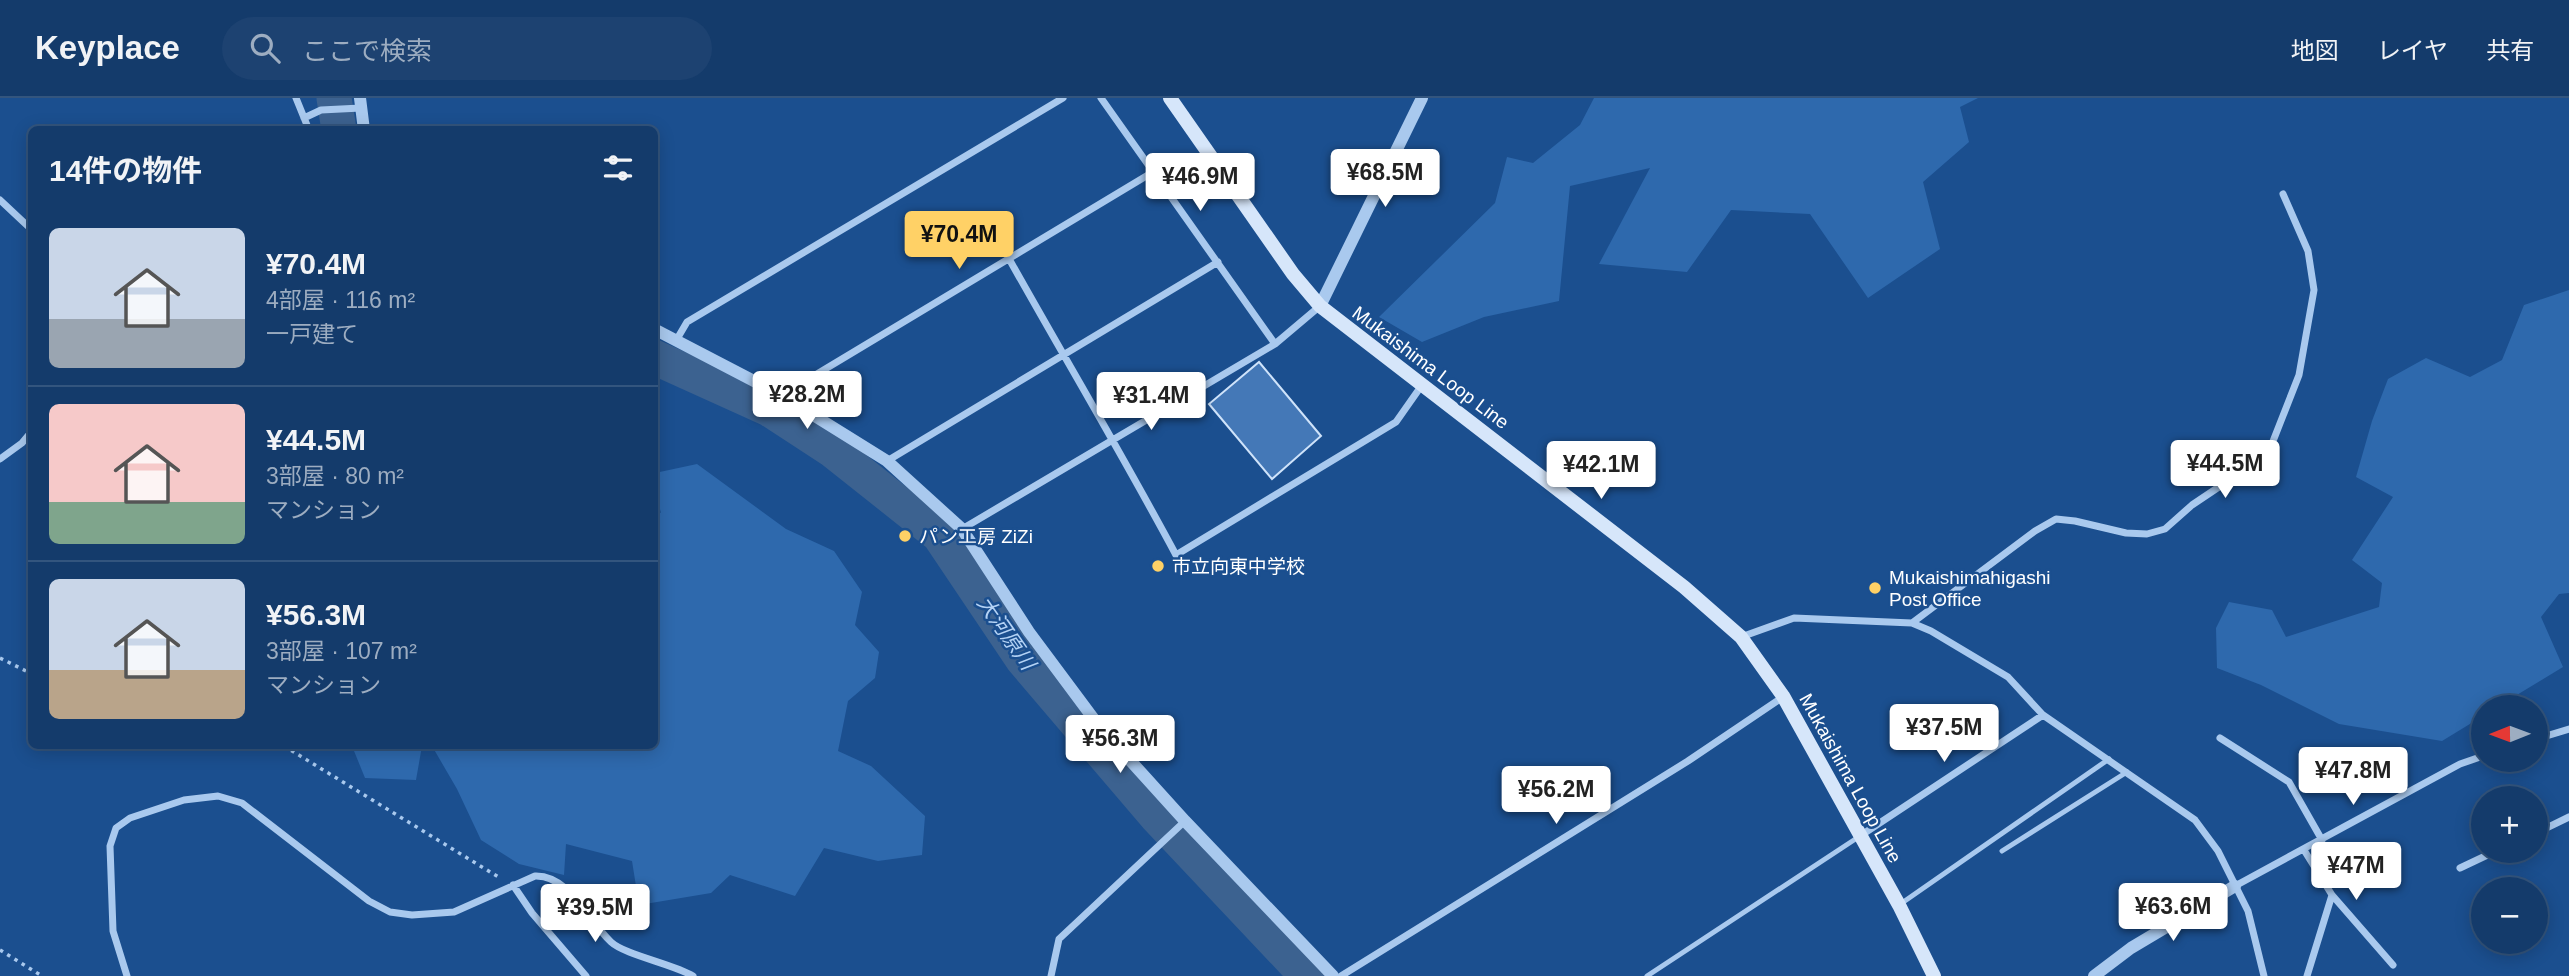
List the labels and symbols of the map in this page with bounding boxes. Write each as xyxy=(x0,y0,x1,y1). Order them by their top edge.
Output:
pin: ¥68.5M xyxy=(1328,150,1442,209)
pin: ¥46.9M xyxy=(1143,153,1257,213)
pin: ¥70.4M xyxy=(902,212,1016,271)
street label: Mukaishima Loop Line xyxy=(1348,302,1513,433)
pin: ¥28.2M xyxy=(750,372,864,431)
pin: ¥31.4M xyxy=(1094,372,1208,432)
pin: ¥44.5M xyxy=(2168,440,2282,500)
pin: ¥42.1M xyxy=(1544,442,1658,501)
place label: パン工房 ZiZi xyxy=(919,526,1033,547)
marker: パン工房 ZiZi xyxy=(897,528,913,544)
place label: 市立向東中学校 xyxy=(1172,556,1305,577)
marker: 市立向東中学校 xyxy=(1150,558,1166,574)
place label: Mukaishimahigashi Post Office xyxy=(1889,567,2051,610)
marker: Mukaishimahigashi Post Office xyxy=(1867,580,1883,596)
water label: 大河原川 xyxy=(973,592,1041,675)
street label: Mukaishima Loop Line xyxy=(1795,690,1906,866)
north arrow xyxy=(2471,695,2548,772)
pin: ¥37.5M xyxy=(1887,704,2001,764)
pin: ¥56.3M xyxy=(1063,716,1177,775)
pin: ¥47.8M xyxy=(2296,748,2410,807)
pin: ¥56.2M xyxy=(1499,766,1613,826)
pin: ¥47M xyxy=(2315,842,2397,902)
pin: ¥39.5M xyxy=(538,884,652,944)
pin: ¥63.6M xyxy=(2116,884,2230,943)

